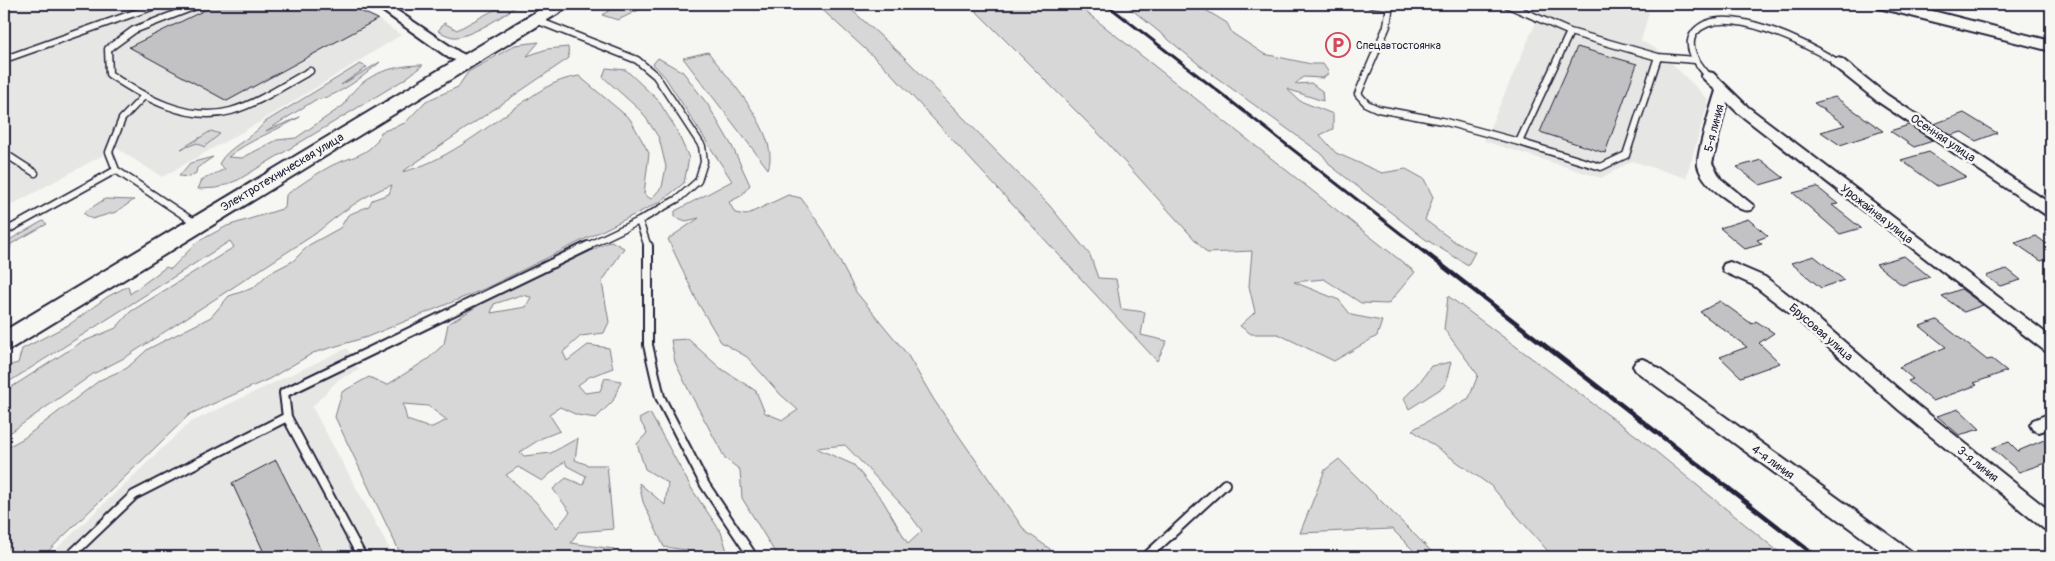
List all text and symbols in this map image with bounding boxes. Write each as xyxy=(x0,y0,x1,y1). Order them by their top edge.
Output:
parking icon: Спецавтостоянка xyxy=(1325,32,1351,58)
place label: Спецавтостоянка xyxy=(1356,39,1441,52)
street label: 5-я линия xyxy=(1701,102,1728,153)
street label: Осенняя улица xyxy=(1907,111,1979,166)
street label: Электротехническая улица xyxy=(218,129,347,215)
street label: Урожайная улица xyxy=(1837,181,1916,248)
street label: Брусовая улица xyxy=(1786,300,1856,365)
street label: 4-я линия xyxy=(1749,442,1797,483)
street label: 3-я линия xyxy=(1954,443,2002,486)

